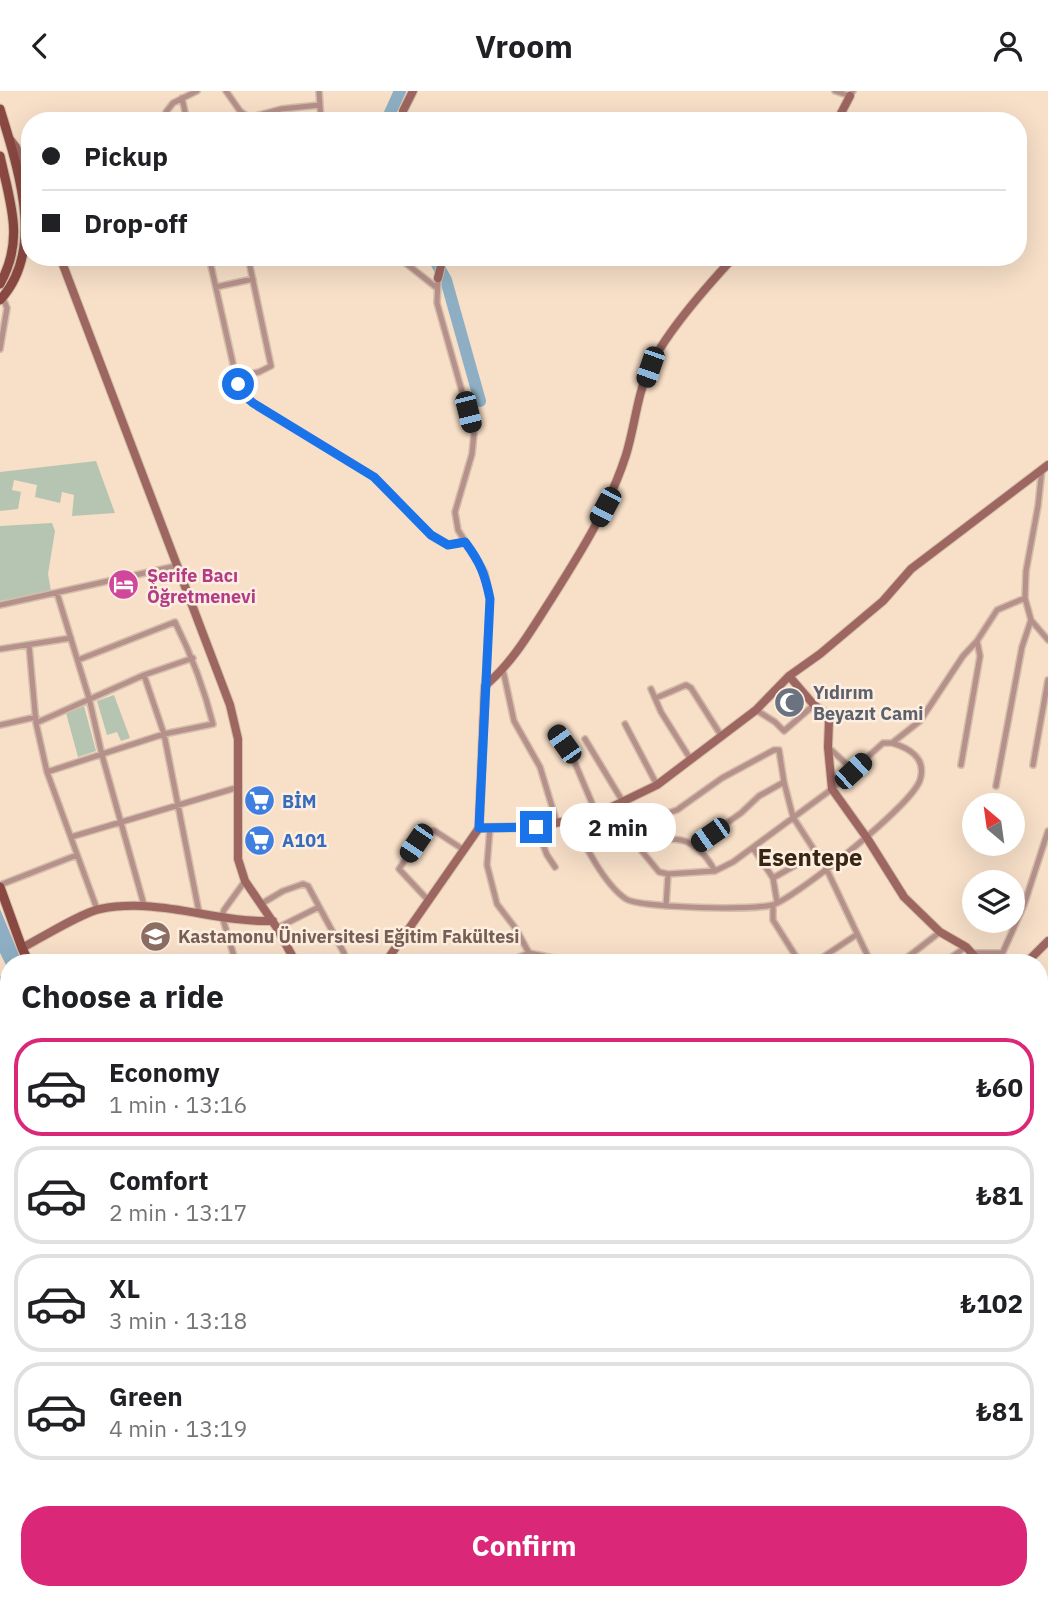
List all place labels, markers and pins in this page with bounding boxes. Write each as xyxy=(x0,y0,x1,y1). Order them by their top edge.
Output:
place label: Şerife Bacı Öğretmenevi xyxy=(147,564,256,608)
hotel icon: Şerife Bacı Öğretmenevi xyxy=(107,568,141,602)
place label: Yıdırım Beyazıt Cami xyxy=(813,681,923,725)
mosque icon: Yıdırım Beyazıt Cami xyxy=(773,685,807,719)
supermarket icon: BİM xyxy=(242,784,276,818)
place label: BİM xyxy=(282,790,317,813)
supermarket icon: A101 xyxy=(242,823,276,857)
place label: A101 xyxy=(282,829,327,852)
school or university icon: Kastamonu Üniversitesi Eğitim Fakültesi xyxy=(138,919,172,953)
place label: Kastamonu Üniversitesi Eğitim Fakültesi xyxy=(178,925,520,948)

